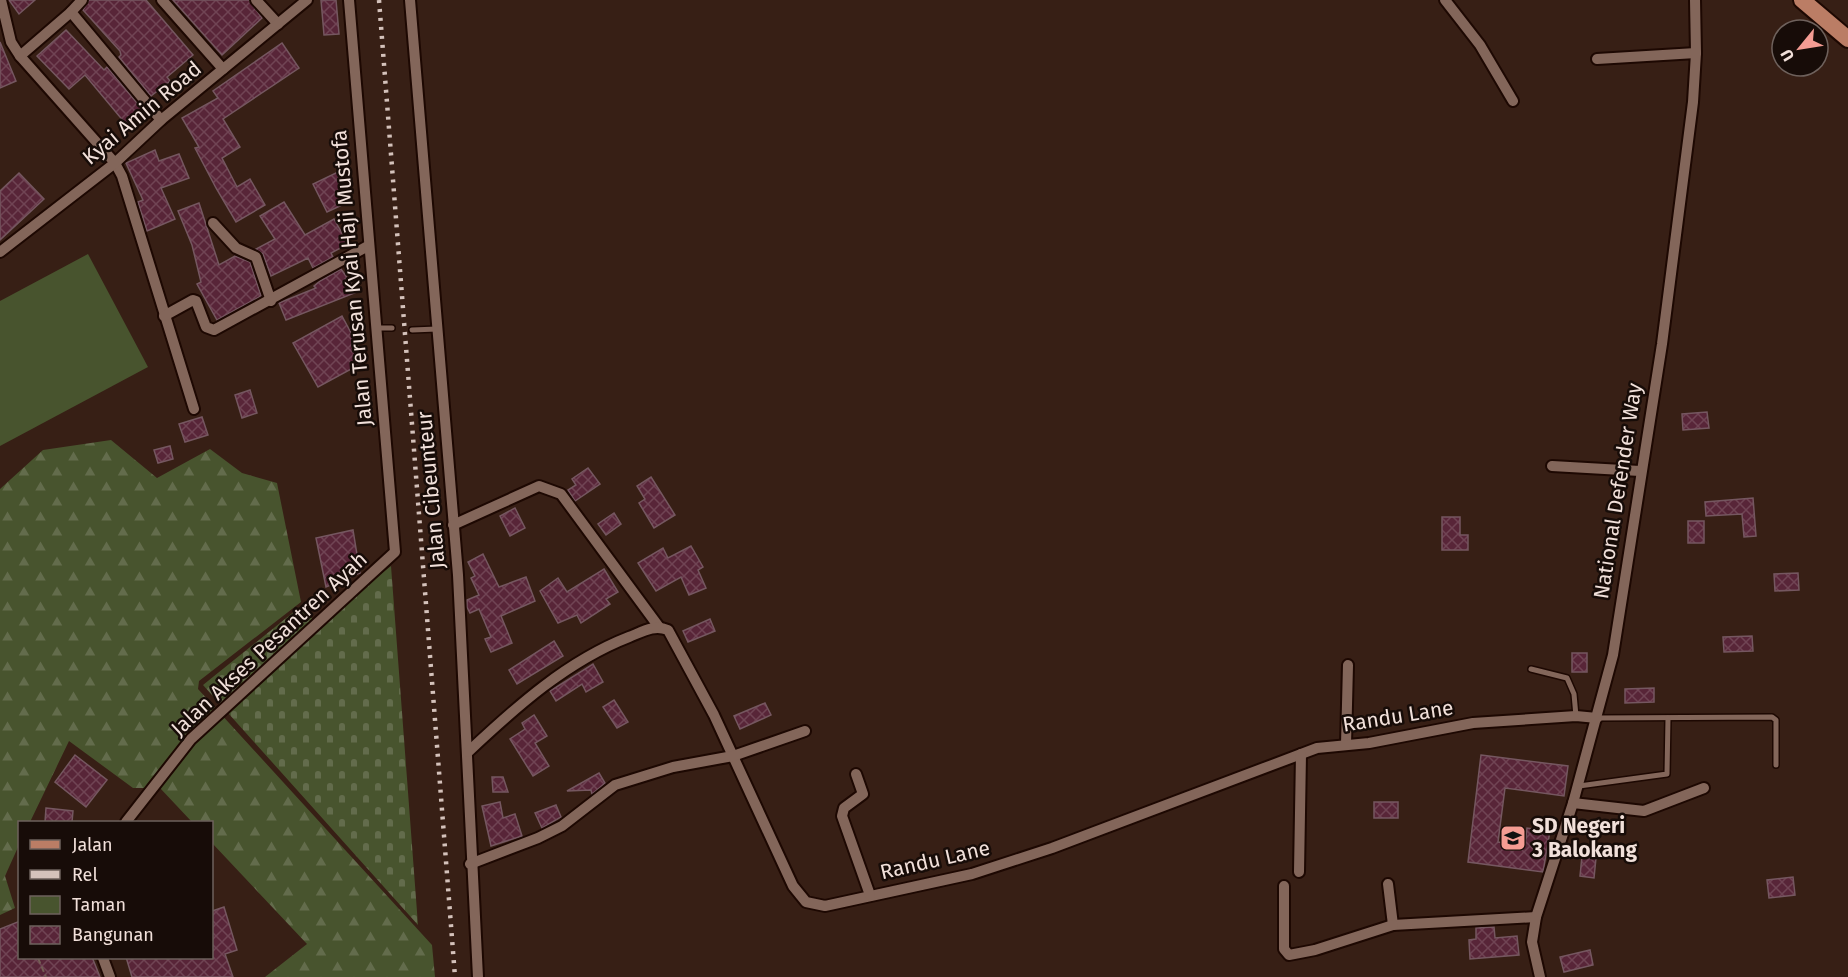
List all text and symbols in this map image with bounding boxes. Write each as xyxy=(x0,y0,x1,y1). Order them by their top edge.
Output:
north arrow xyxy=(1770,18,1830,78)
text: U xyxy=(1777,46,1798,65)
street label: Kyai Amin Road xyxy=(77,56,207,170)
street label: Jalan Terusan Kyai Haji Mustofa xyxy=(326,129,378,427)
street label: National Defender Way xyxy=(1588,381,1648,601)
street label: Jalan Cibeunteur xyxy=(411,410,451,570)
street label: Jalan Akses Pesantren Ayah xyxy=(166,546,372,742)
street label: Randu Lane xyxy=(1341,694,1455,738)
place label: SD Negeri 3 Balokang xyxy=(1531,813,1637,863)
legend xyxy=(18,821,213,959)
school or university icon: SD Negeri 3 Balokang xyxy=(1498,823,1528,853)
text: Jalan xyxy=(72,834,113,856)
street label: Randu Lane xyxy=(878,835,992,885)
text: Rel xyxy=(72,864,98,886)
text: Taman xyxy=(72,894,126,916)
text: Bangunan xyxy=(72,924,154,946)

